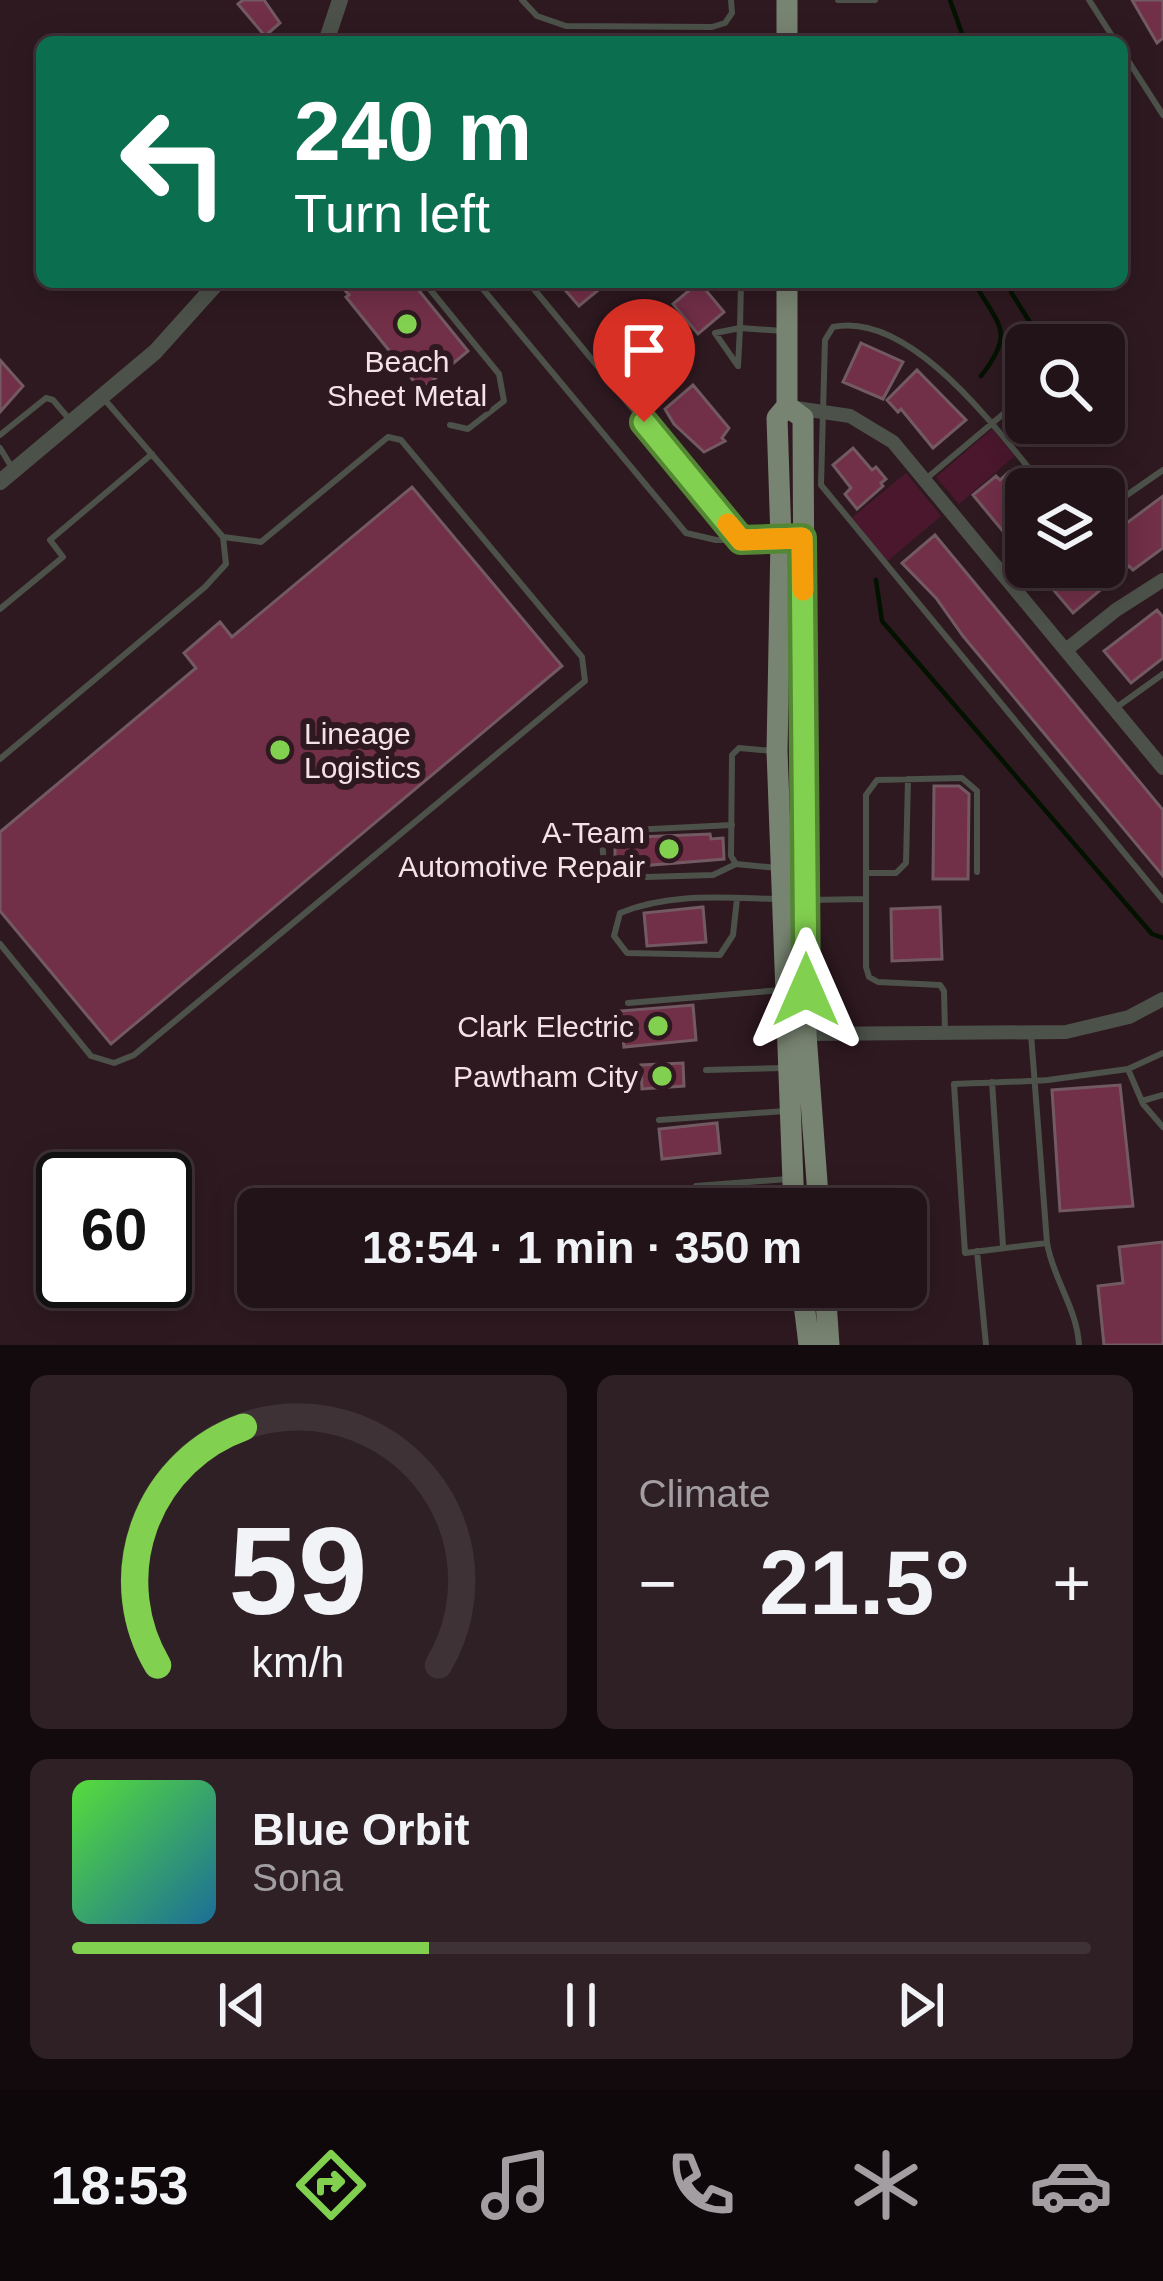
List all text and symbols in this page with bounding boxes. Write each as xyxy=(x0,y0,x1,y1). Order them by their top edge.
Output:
icon: left xyxy=(96,84,252,240)
text: 240 m xyxy=(294,84,532,178)
text: Turn left xyxy=(294,183,490,243)
pin xyxy=(593,299,695,422)
marker: Beach Sheet Metal xyxy=(394,311,420,337)
icon: arrive xyxy=(611,317,677,383)
map controls xyxy=(1005,324,1125,588)
button: search xyxy=(1005,324,1125,444)
place label: Beach Sheet Metal xyxy=(327,345,487,412)
button: layers xyxy=(1005,468,1125,588)
place label: Lineage Logistics xyxy=(304,717,421,784)
marker: Lineage Logistics xyxy=(267,737,293,763)
place label: A-Team Automotive Repair xyxy=(398,816,645,883)
marker: A-Team Automotive Repair xyxy=(656,836,682,862)
position arrow xyxy=(743,927,869,1053)
place label: Clark Electric xyxy=(457,1010,634,1043)
marker: Clark Electric xyxy=(645,1013,671,1039)
place label: Pawtham City xyxy=(453,1060,638,1093)
marker: Pawtham City xyxy=(649,1063,675,1089)
speed limit sign: 60 xyxy=(36,1152,192,1308)
text: 18:54 · 1 min · 350 m xyxy=(362,1222,802,1273)
text: Climate xyxy=(639,1472,771,1515)
text: 59 xyxy=(229,1501,368,1640)
text: 21.5° xyxy=(759,1533,970,1633)
text: − xyxy=(639,1546,677,1620)
text: + xyxy=(1052,1546,1091,1620)
text: km/h xyxy=(252,1638,345,1686)
text: Blue Orbit xyxy=(252,1804,470,1855)
text: Sona xyxy=(252,1856,343,1899)
icon: previous xyxy=(209,1972,275,2038)
icon: pause xyxy=(548,1972,614,2038)
icon: next xyxy=(888,1972,954,2038)
icon: directions xyxy=(289,2143,373,2227)
icon: music xyxy=(474,2143,558,2227)
icon: phone xyxy=(659,2143,743,2227)
icon: climate xyxy=(844,2143,928,2227)
icon: car xyxy=(1029,2143,1113,2227)
text: 18:53 xyxy=(50,2155,189,2215)

